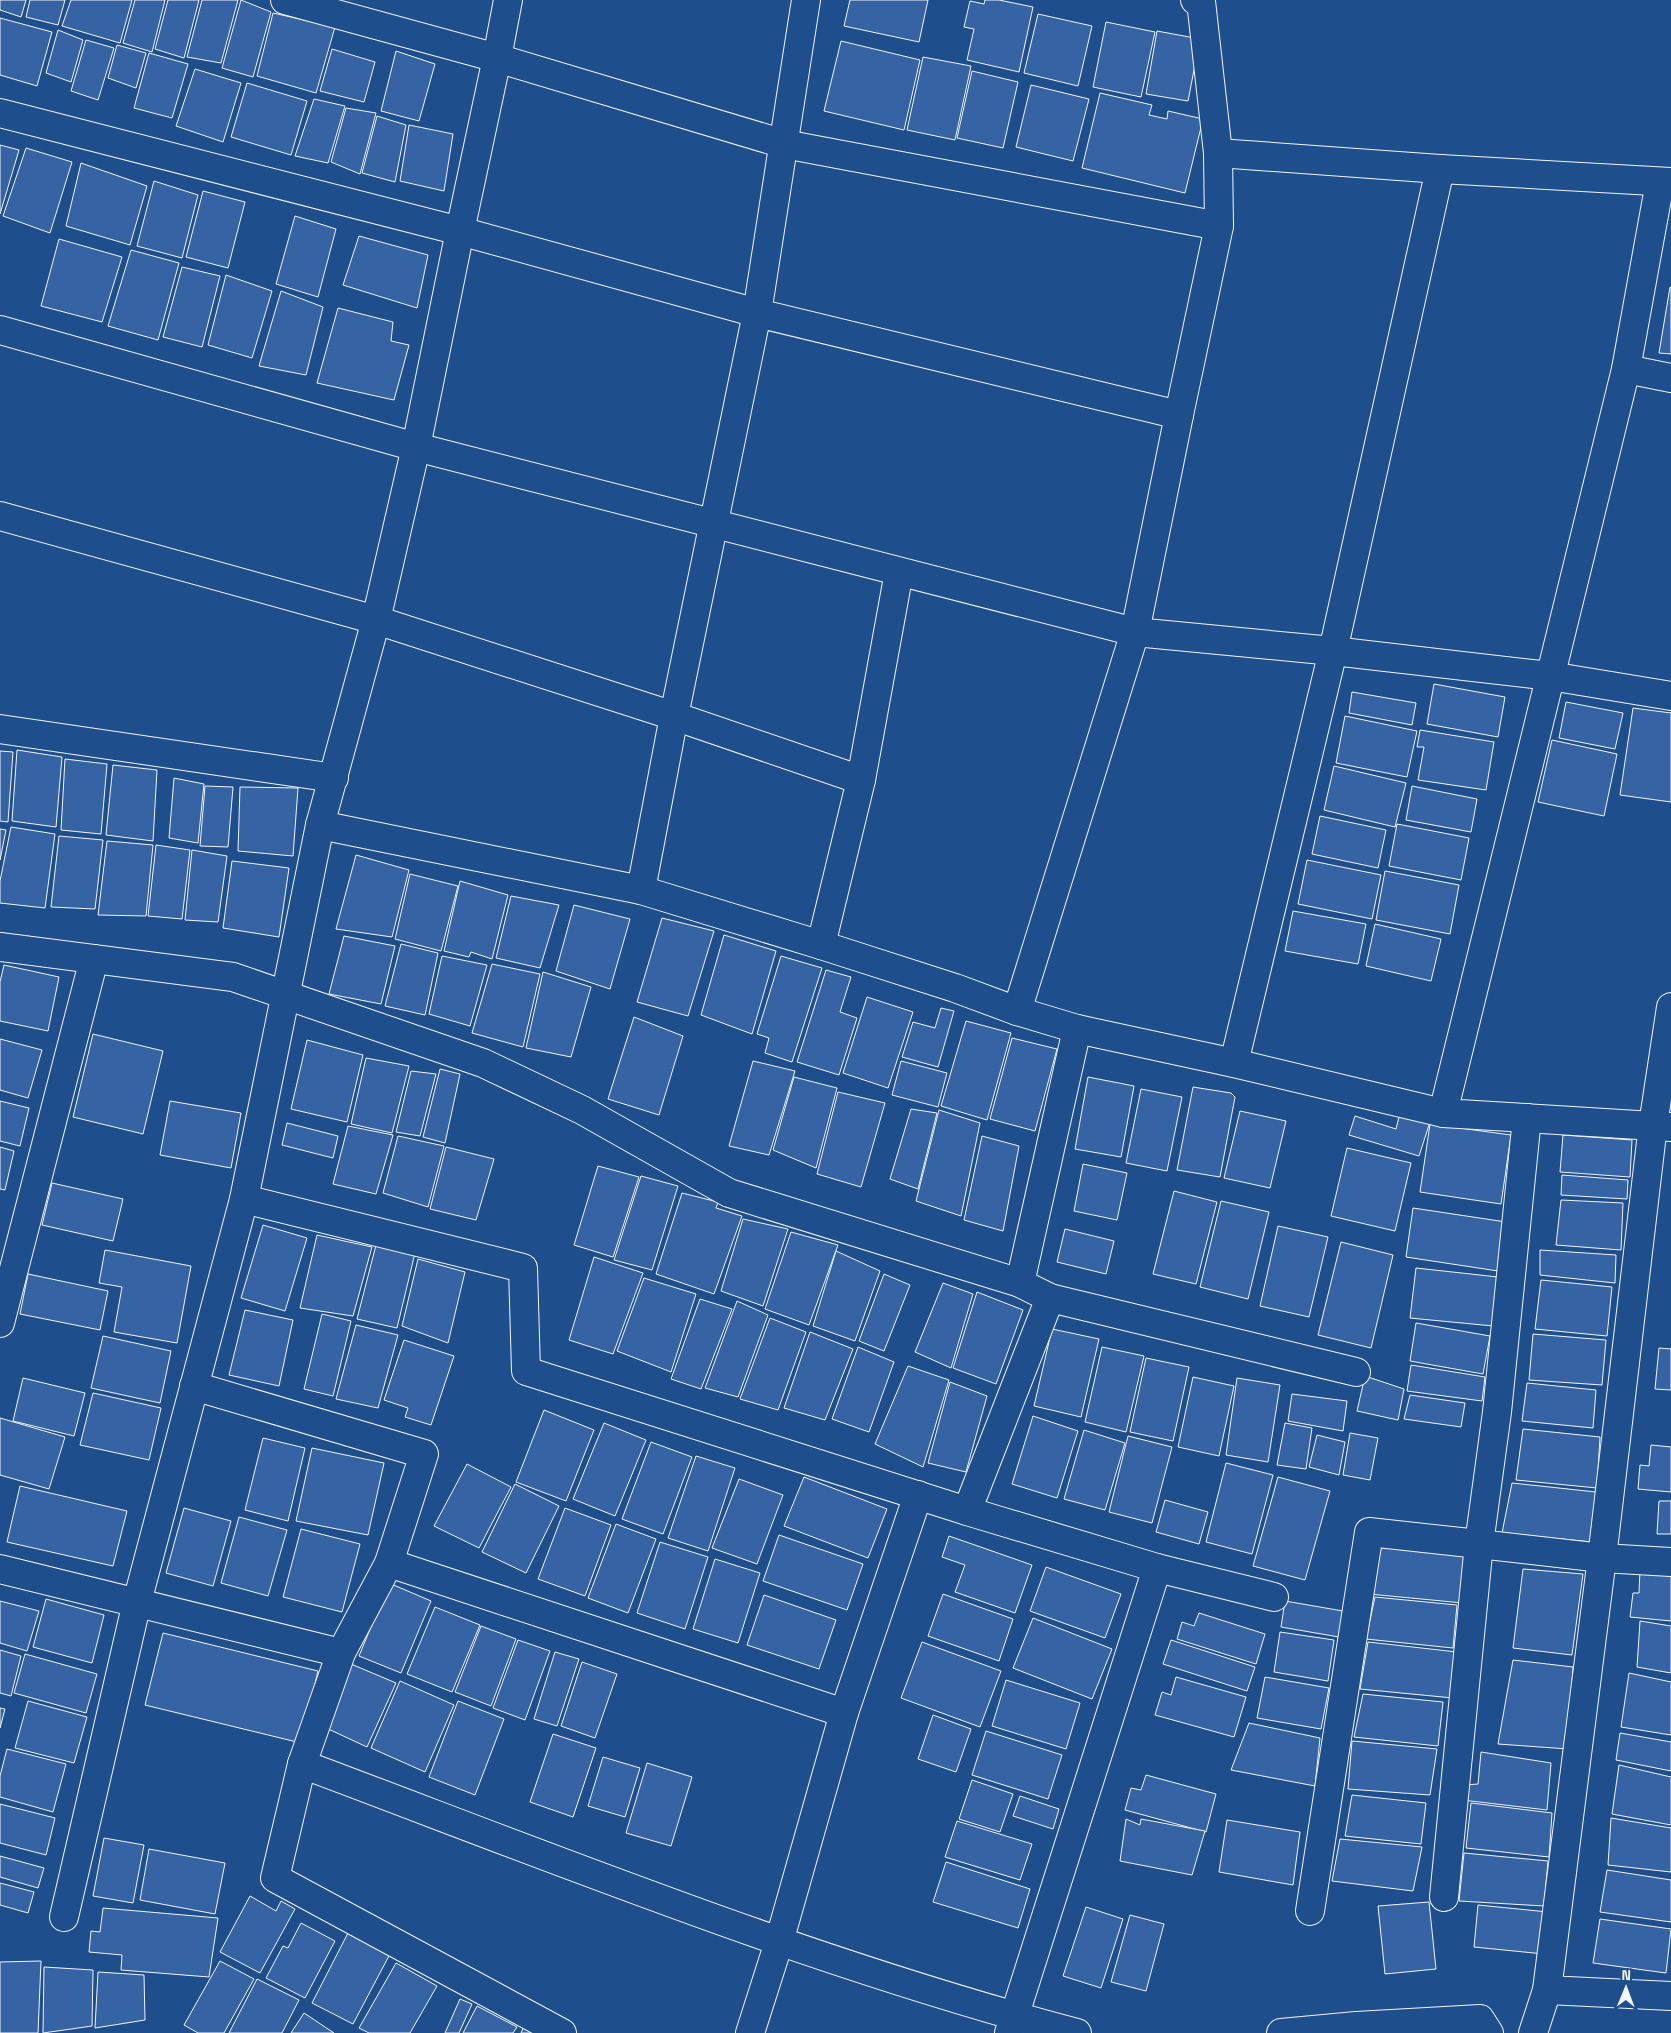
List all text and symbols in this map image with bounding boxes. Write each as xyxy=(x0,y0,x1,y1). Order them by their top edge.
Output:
north arrow xyxy=(1601,1963,1651,2013)
text: N xyxy=(1621,1966,1631,1984)

